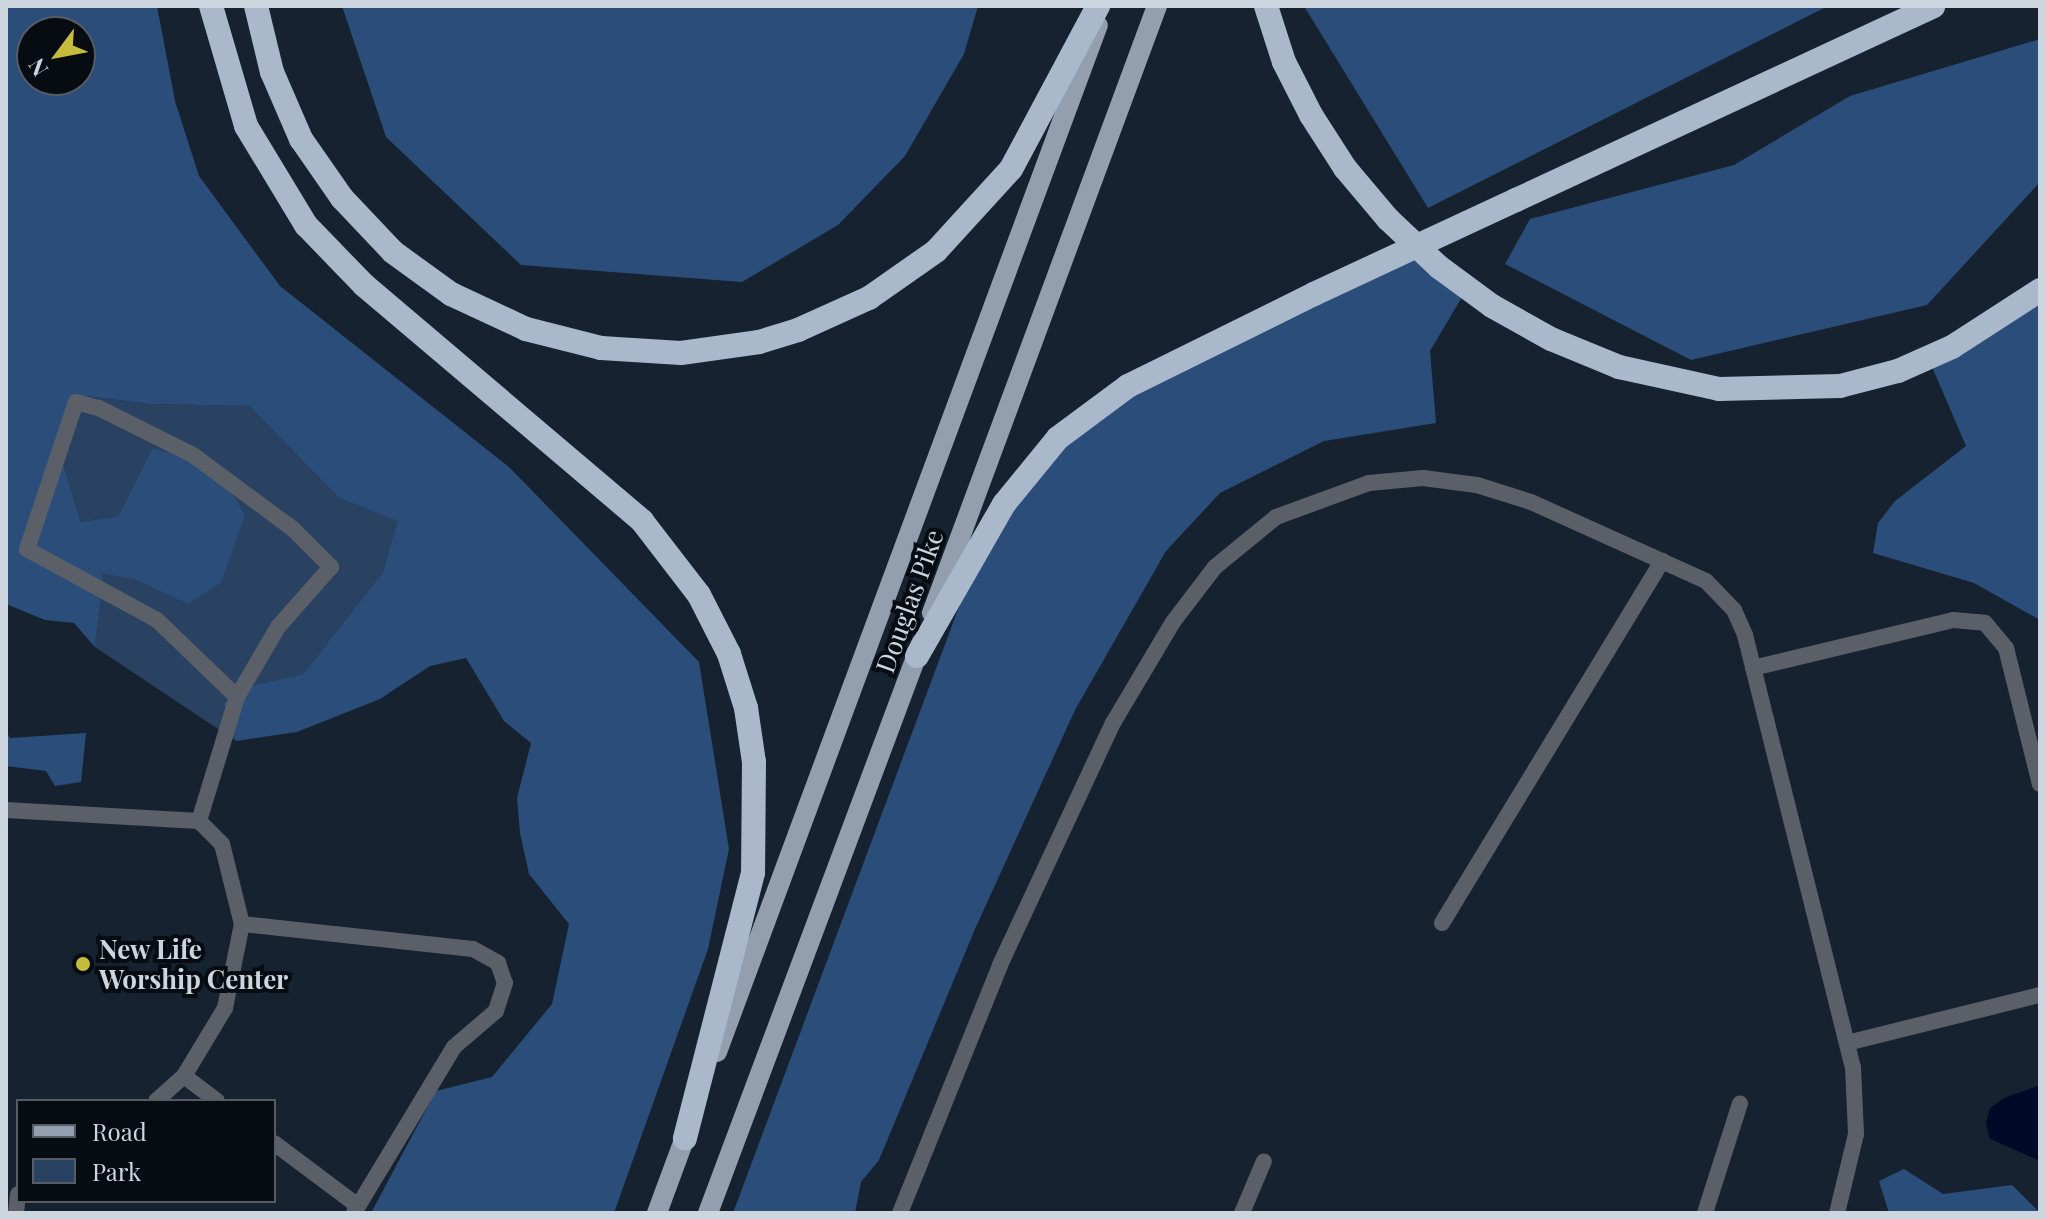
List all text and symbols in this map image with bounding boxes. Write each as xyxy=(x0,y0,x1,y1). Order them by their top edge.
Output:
north arrow xyxy=(16,16,96,96)
text: N xyxy=(20,53,54,82)
street label: Douglas Pike xyxy=(869,525,949,677)
place label: New Life Worship Center xyxy=(99,933,288,994)
marker: New Life Worship Center xyxy=(74,955,92,973)
legend xyxy=(16,1099,276,1203)
text: Road xyxy=(92,1115,147,1147)
text: Park xyxy=(92,1155,141,1187)

